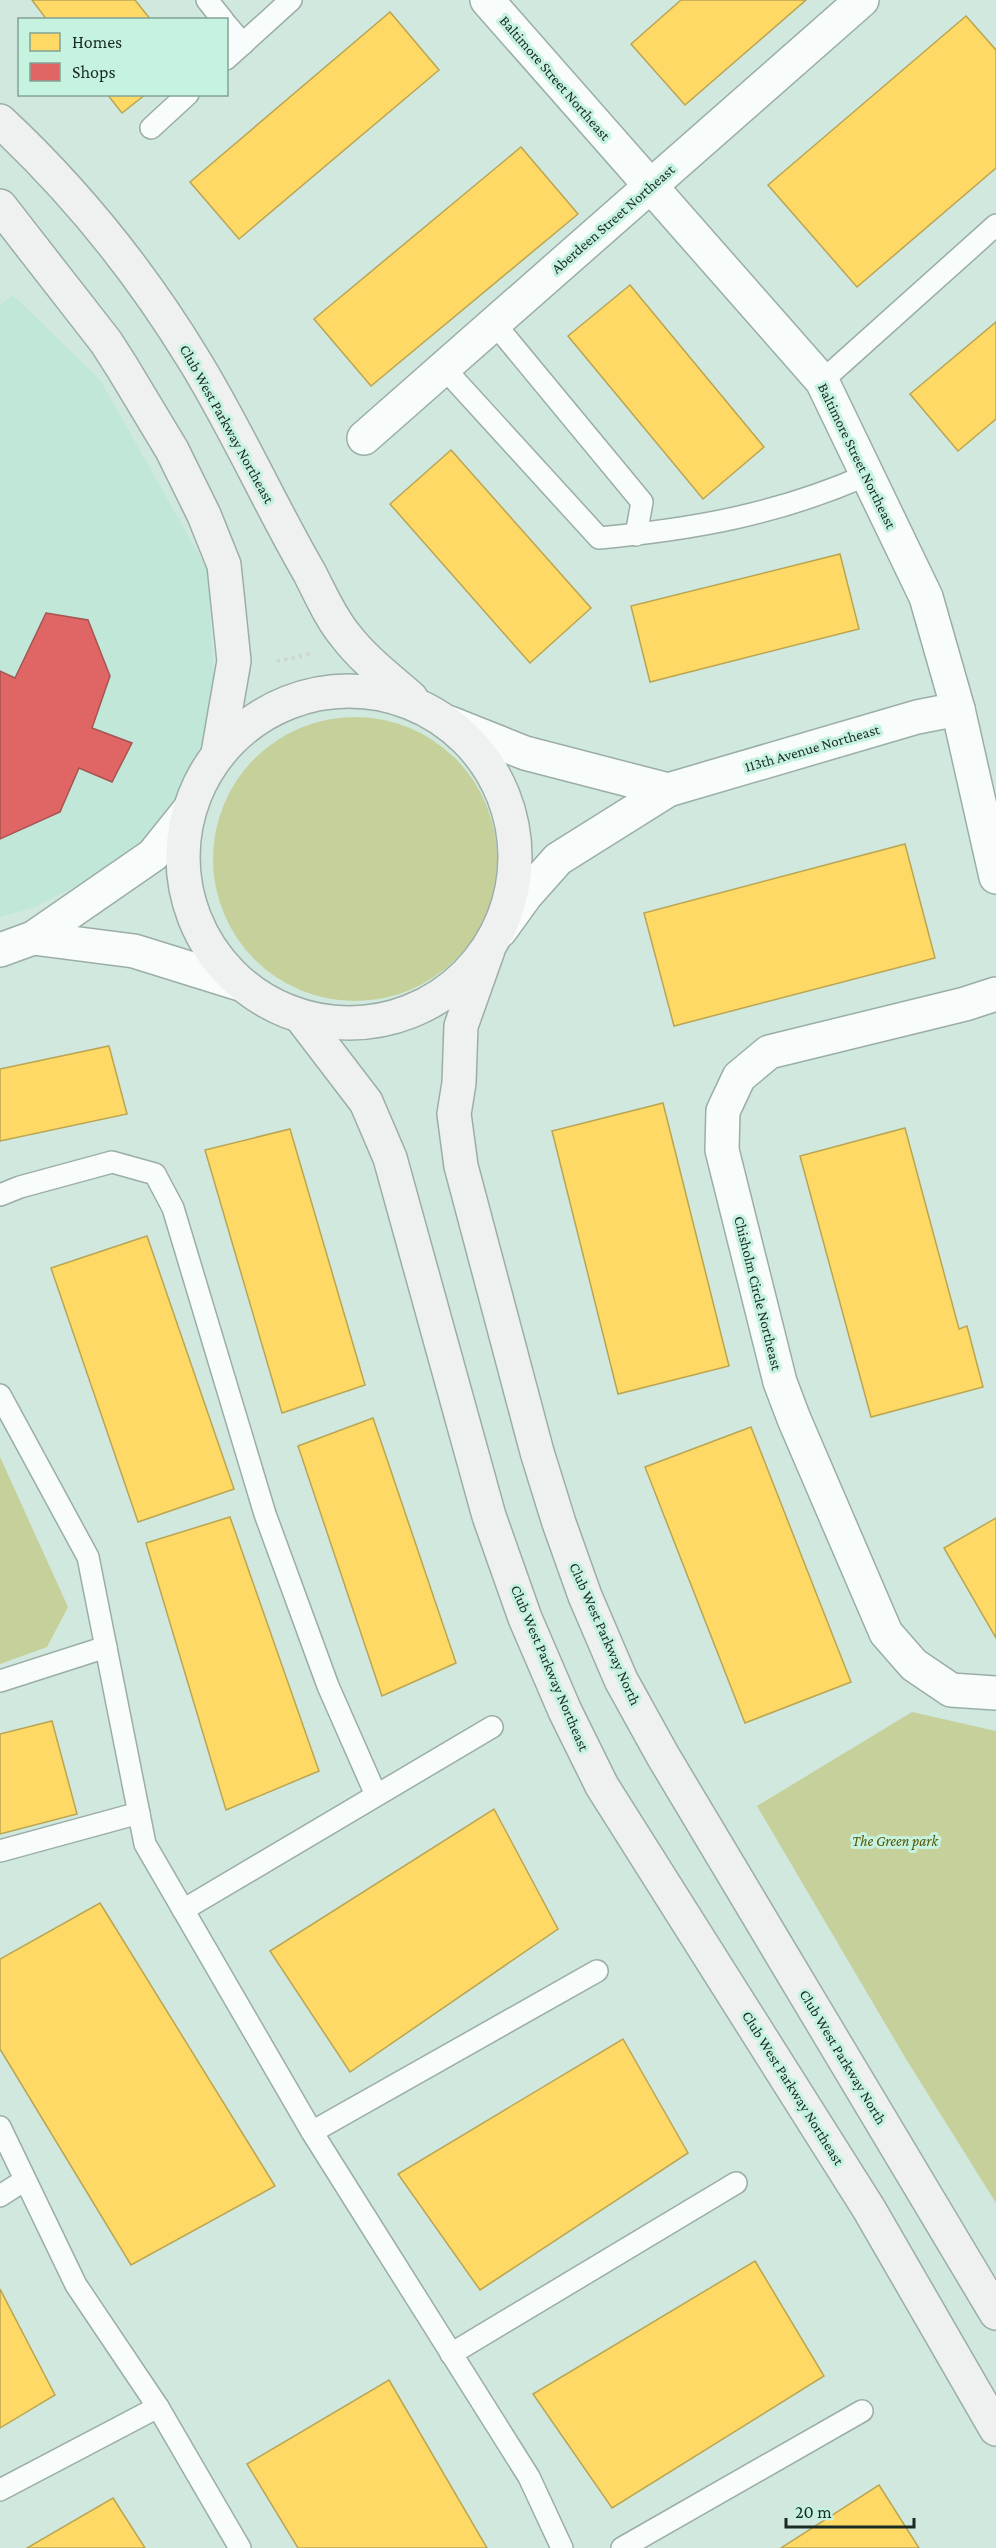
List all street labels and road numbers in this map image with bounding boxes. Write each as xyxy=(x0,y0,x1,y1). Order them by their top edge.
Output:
street label: Baltimore Street Northeast xyxy=(497,12,614,144)
street label: Aberdeen Street Northeast xyxy=(548,161,679,277)
street label: Club West Parkway Northeast xyxy=(176,342,278,507)
street label: Baltimore Street Northeast xyxy=(815,381,900,532)
street label: 113th Avenue Northeast xyxy=(743,721,882,775)
street label: Chisholm Circle Northeast xyxy=(731,1214,785,1373)
street label: Club West Parkway North xyxy=(565,1560,644,1708)
street label: Club West Parkway Northeast xyxy=(507,1583,593,1755)
street label: Club West Parkway North xyxy=(796,1987,890,2128)
street label: Club West Parkway Northeast xyxy=(738,2008,848,2169)

